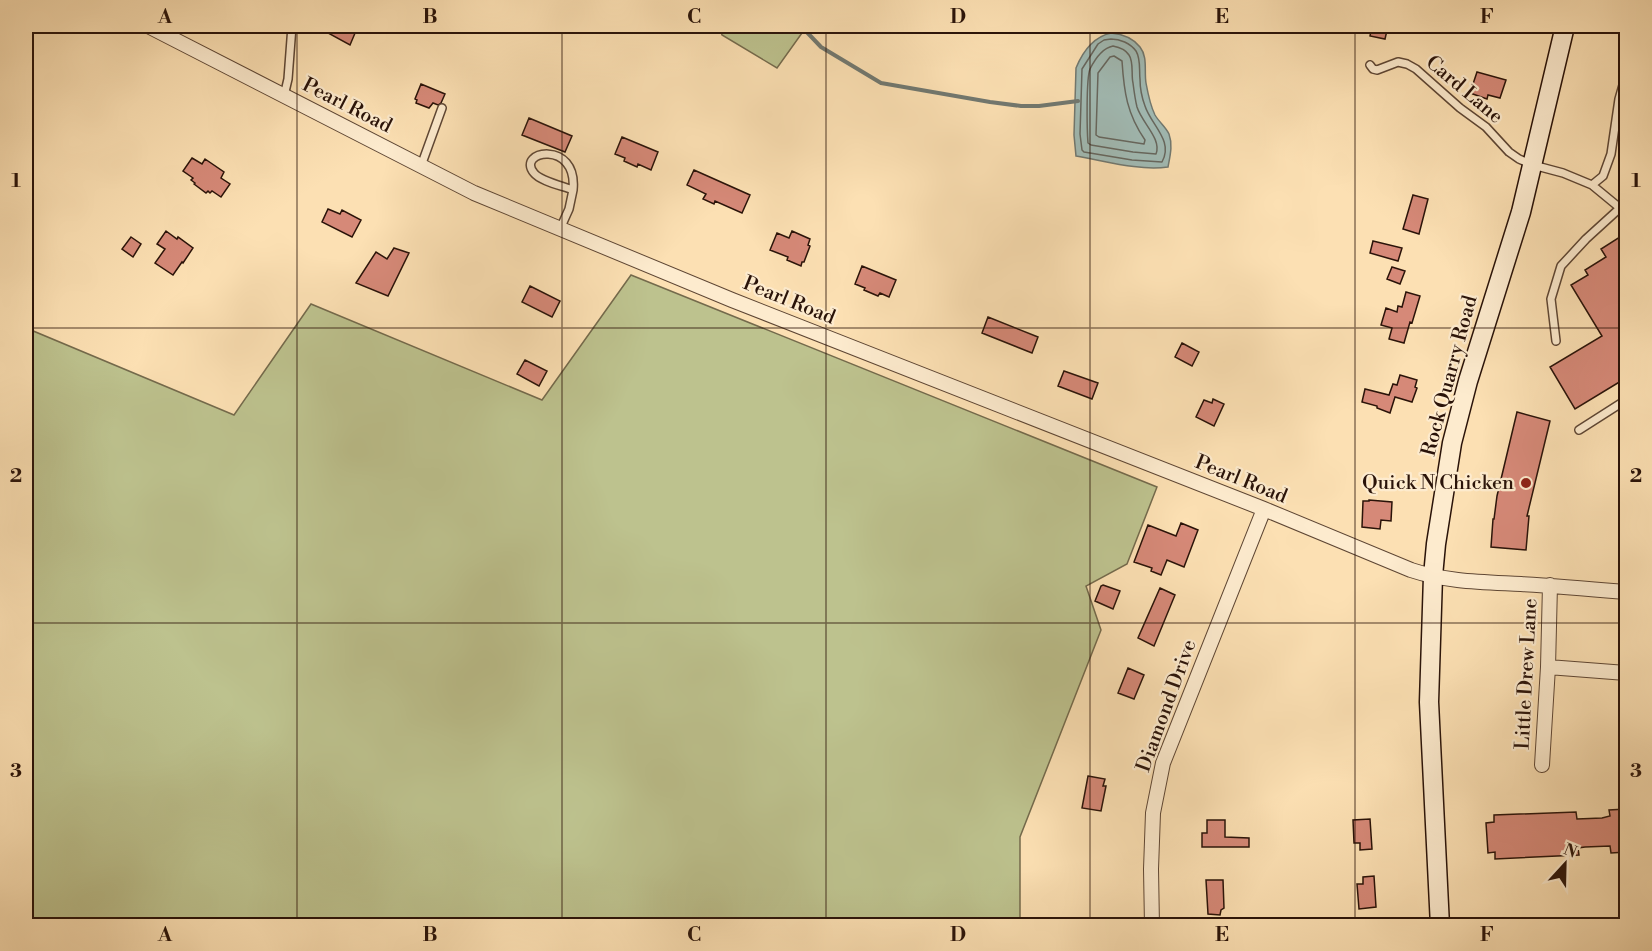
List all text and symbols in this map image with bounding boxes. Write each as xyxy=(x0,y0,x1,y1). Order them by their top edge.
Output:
text: A xyxy=(157,5,173,30)
text: B xyxy=(422,5,438,30)
text: C xyxy=(687,5,701,30)
text: D xyxy=(950,5,966,30)
text: E xyxy=(1215,5,1229,30)
text: F xyxy=(1480,5,1494,30)
street label: Card Lane xyxy=(1420,50,1508,130)
street label: Pearl Road xyxy=(298,73,397,140)
text: 1 xyxy=(11,169,21,194)
text: 1 xyxy=(1631,169,1641,194)
street label: Pearl Road xyxy=(739,271,839,331)
street label: Rock Quarry Road xyxy=(1417,292,1484,459)
street label: Pearl Road xyxy=(1191,450,1291,510)
text: 2 xyxy=(10,464,22,489)
text: 2 xyxy=(1630,464,1642,489)
place label: Quick N Chicken xyxy=(1362,471,1514,496)
marker: Quick N Chicken xyxy=(1519,476,1533,490)
street label: Little Drew Lane xyxy=(1511,598,1543,750)
street label: Diamond Drive xyxy=(1131,636,1203,776)
text: 3 xyxy=(10,759,22,784)
text: 3 xyxy=(1630,759,1642,784)
north arrow xyxy=(1535,834,1595,894)
text: N xyxy=(1561,839,1580,863)
text: A xyxy=(157,923,173,948)
text: B xyxy=(422,923,438,948)
text: C xyxy=(687,923,701,948)
text: D xyxy=(950,923,966,948)
text: E xyxy=(1215,923,1229,948)
text: F xyxy=(1480,923,1494,948)

